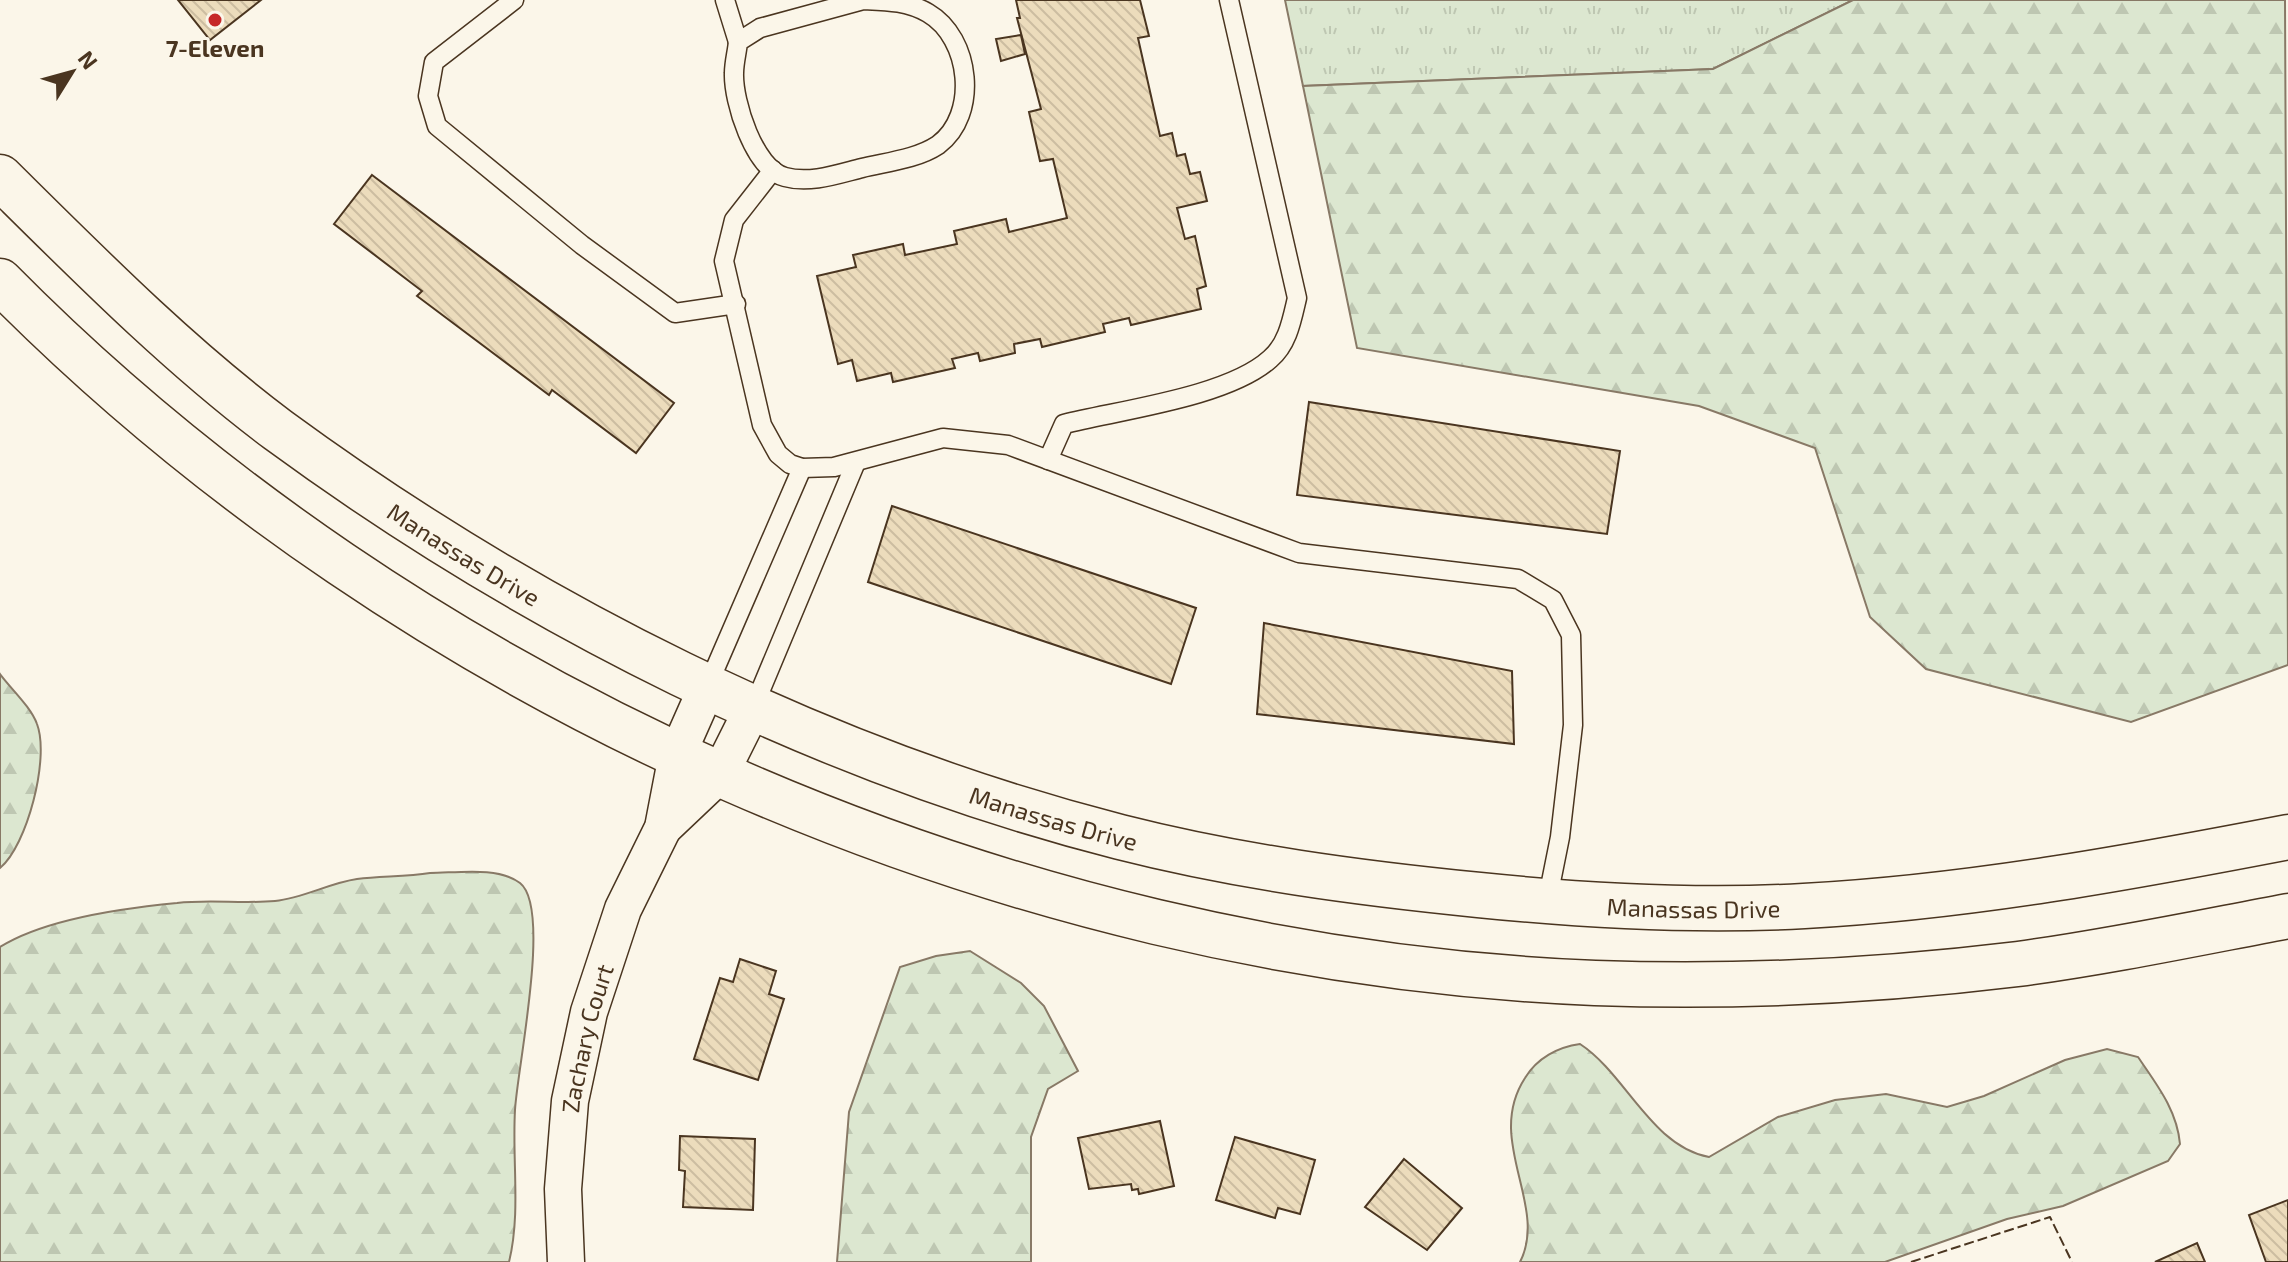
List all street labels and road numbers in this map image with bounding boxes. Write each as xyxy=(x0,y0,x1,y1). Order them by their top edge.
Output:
street label: Manassas Drive xyxy=(383,496,546,611)
street label: Manassas Drive xyxy=(966,779,1141,855)
street label: Manassas Drive xyxy=(1606,891,1781,923)
street label: Zachary Court xyxy=(555,960,618,1114)

